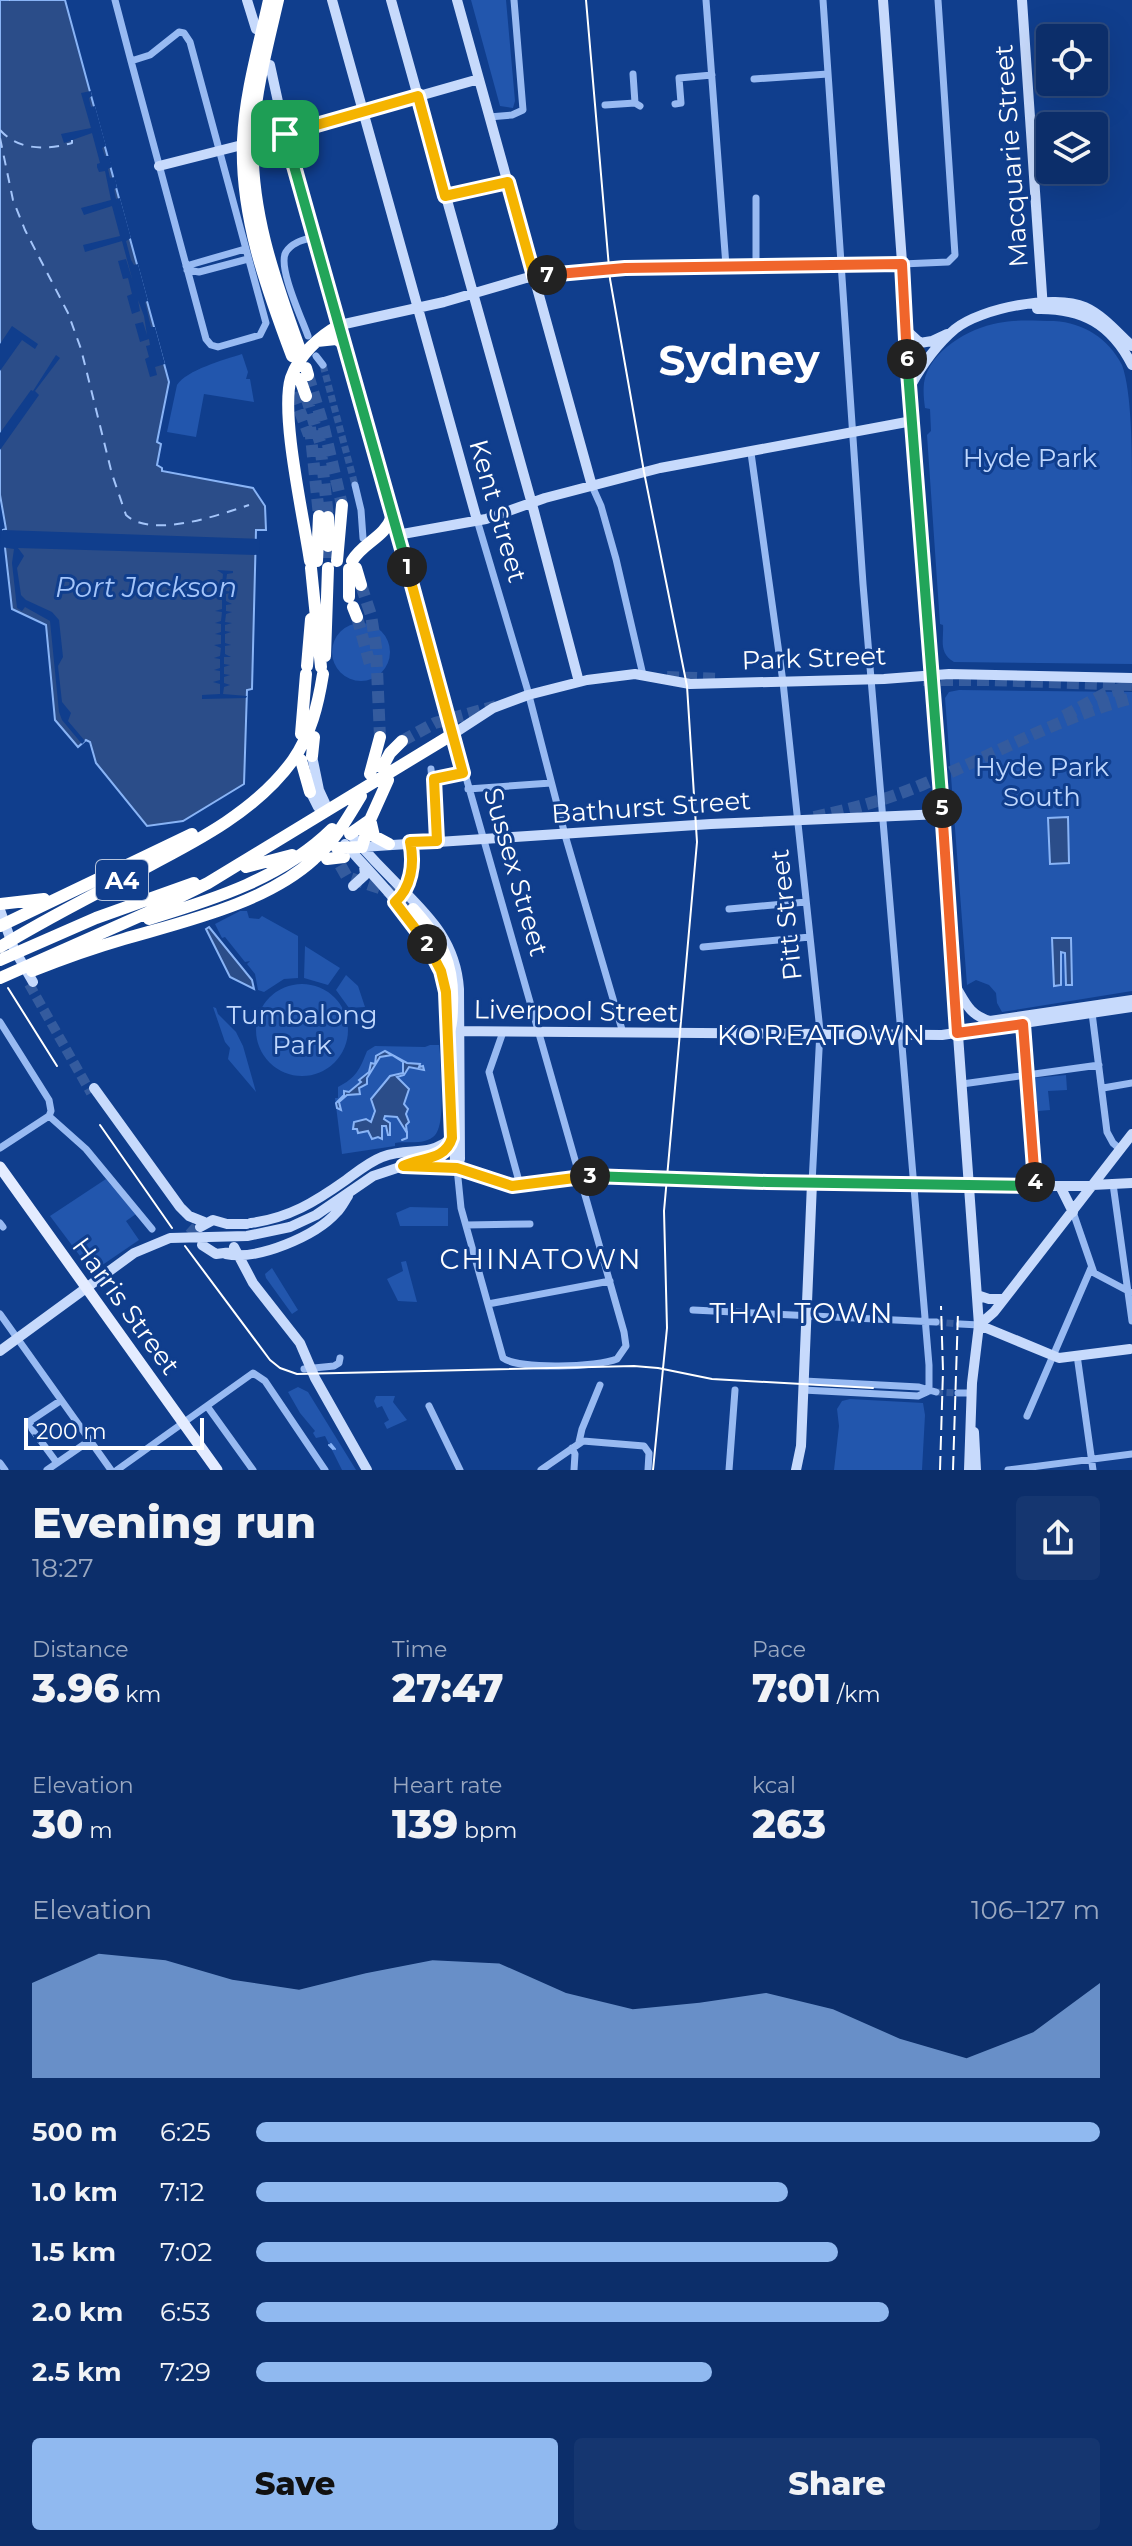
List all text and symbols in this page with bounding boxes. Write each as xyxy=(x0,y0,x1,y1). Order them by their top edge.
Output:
map controls xyxy=(1036,24,1108,184)
button: locate xyxy=(1036,24,1108,96)
street label: Macquarie Street xyxy=(987,43,1035,269)
pin xyxy=(251,100,319,168)
icon: arrive xyxy=(263,112,307,156)
button: layers xyxy=(1036,112,1108,184)
pin: 7 xyxy=(527,255,567,295)
text: 7 xyxy=(540,261,554,288)
district label: Sydney xyxy=(658,334,820,386)
pin: 6 xyxy=(887,339,927,379)
text: 6 xyxy=(900,345,914,372)
street label: Kent Street xyxy=(462,436,534,586)
park label: Hyde Park xyxy=(963,442,1098,474)
pin: 1 xyxy=(387,547,427,587)
text: 1 xyxy=(403,553,411,580)
water label: Port Jackson xyxy=(55,570,237,604)
street label: Park Street xyxy=(741,639,887,677)
park label: Hyde Park South xyxy=(975,751,1110,813)
street label: Sussex Street xyxy=(477,784,555,960)
street label: Bathurst Street xyxy=(550,784,752,830)
pin: 5 xyxy=(922,788,962,828)
text: 5 xyxy=(935,794,949,821)
street label: Pitt Street xyxy=(763,848,809,982)
road number: A4 xyxy=(96,860,148,900)
pin: 2 xyxy=(407,924,447,964)
text: 2 xyxy=(421,930,433,957)
street label: Liverpool Street xyxy=(473,993,679,1029)
park label: Tumbalong Park xyxy=(226,999,378,1061)
district label: KOREATOWN xyxy=(717,1018,927,1052)
pin: 3 xyxy=(570,1156,610,1196)
text: 3 xyxy=(583,1162,597,1189)
pin: 4 xyxy=(1015,1162,1055,1202)
text: 4 xyxy=(1027,1168,1043,1195)
street label: Harris Street xyxy=(65,1231,187,1381)
district label: CHINATOWN xyxy=(439,1242,643,1276)
district label: THAI TOWN xyxy=(710,1296,894,1330)
scale bar xyxy=(24,1414,204,1450)
text: 200 m xyxy=(36,1418,107,1445)
text: Evening run xyxy=(32,1495,316,1549)
button: share xyxy=(1016,1496,1100,1580)
text: 18:27 xyxy=(32,1552,94,1584)
text: Distance xyxy=(32,1636,129,1663)
text: Time xyxy=(392,1636,447,1663)
text: Pace xyxy=(752,1636,806,1663)
text: 3.96 xyxy=(32,1663,119,1712)
text: 27:47 xyxy=(392,1663,504,1712)
text: 7:01 xyxy=(752,1663,831,1712)
text: km xyxy=(119,1681,161,1708)
text: /km xyxy=(831,1681,881,1708)
text: Elevation xyxy=(32,1772,134,1799)
text: Heart rate xyxy=(392,1772,502,1799)
text: kcal xyxy=(752,1772,796,1799)
text: 30 xyxy=(32,1799,84,1848)
text: 139 xyxy=(392,1799,458,1848)
text: 263 xyxy=(752,1799,826,1848)
text: m xyxy=(84,1817,113,1844)
text: bpm xyxy=(458,1817,517,1844)
text: Elevation xyxy=(32,1894,152,1926)
text: 106–127 m xyxy=(971,1894,1100,1926)
text: 500 m xyxy=(32,2116,117,2148)
text: 6:25 xyxy=(160,2116,211,2148)
text: 1.0 km xyxy=(32,2176,118,2208)
text: 7:12 xyxy=(160,2176,204,2208)
text: 1.5 km xyxy=(32,2236,116,2268)
text: 7:02 xyxy=(160,2236,212,2268)
text: 2.0 km xyxy=(32,2296,123,2328)
text: 6:53 xyxy=(160,2296,211,2328)
text: 2.5 km xyxy=(32,2356,121,2388)
text: 7:29 xyxy=(160,2356,211,2388)
button: Save xyxy=(32,2438,558,2530)
button: Share xyxy=(574,2438,1100,2530)

